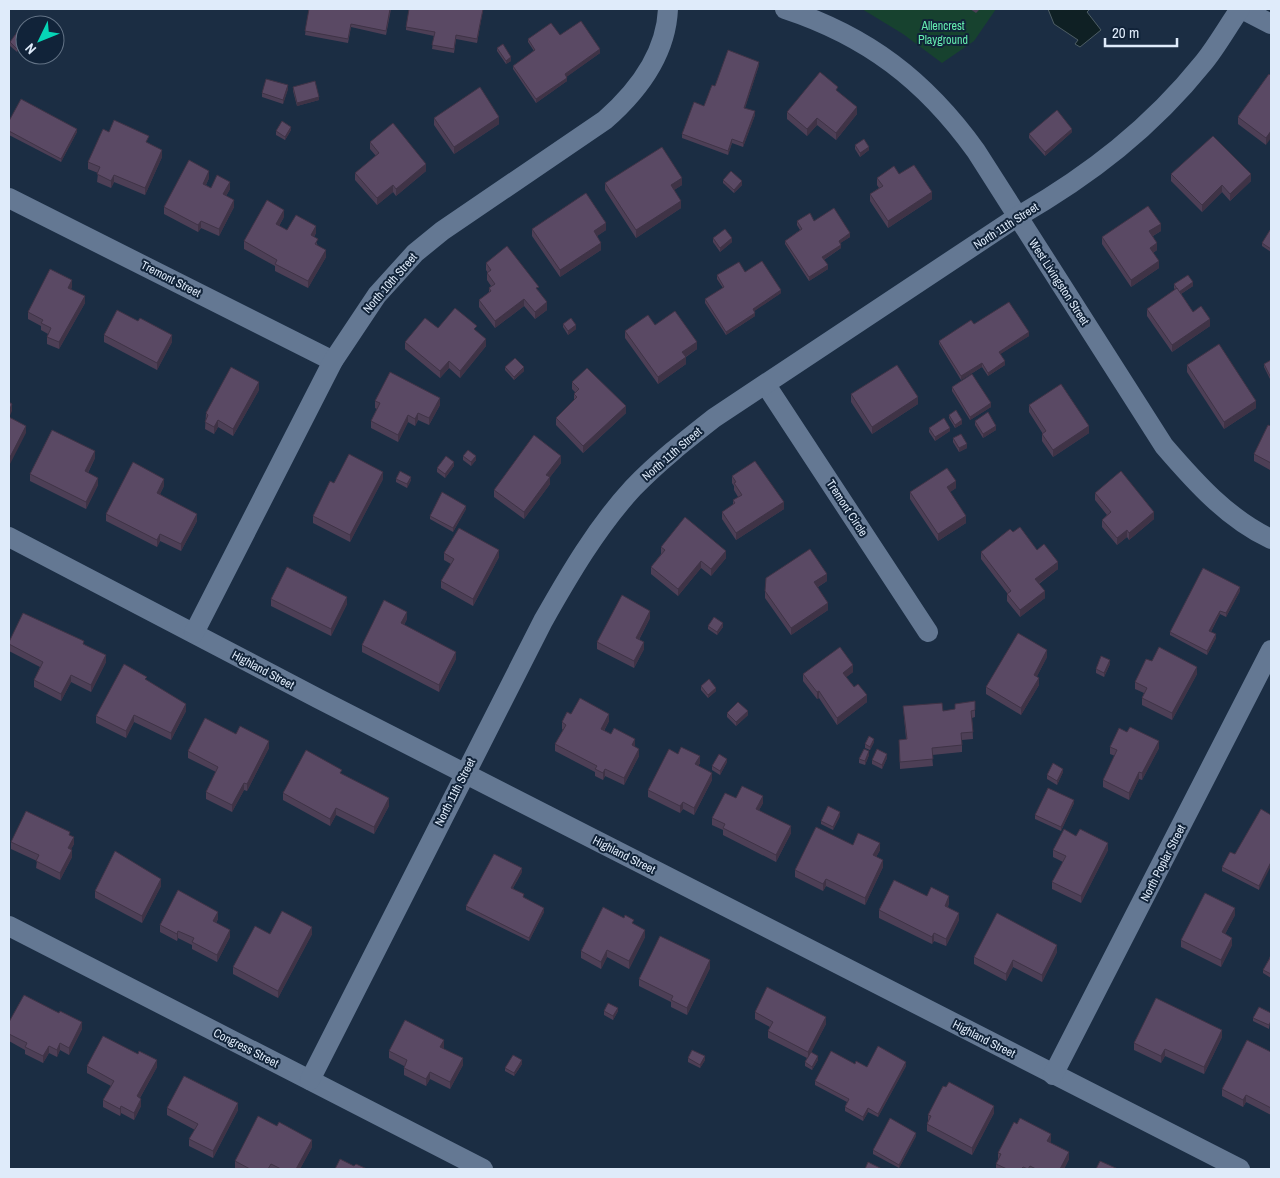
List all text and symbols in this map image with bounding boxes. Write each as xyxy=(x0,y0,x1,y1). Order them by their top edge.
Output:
north arrow xyxy=(15,15,65,65)
scale bar xyxy=(1105,15,1178,47)
park label: Allencrest Playground xyxy=(918,18,968,48)
text: 20 m xyxy=(1112,22,1139,43)
text: N xyxy=(21,40,40,58)
street label: North 11th Street xyxy=(971,199,1042,253)
street label: West Livingston Street xyxy=(1025,236,1093,328)
street label: North 10th Street xyxy=(359,249,421,317)
street label: Tremont Street xyxy=(138,257,204,301)
street label: North 11th Street xyxy=(639,423,705,484)
street label: Tremont Circle xyxy=(823,477,871,539)
street label: Highland Street xyxy=(229,647,297,693)
street label: North 11th Street xyxy=(431,755,479,829)
street label: North Poplar Street xyxy=(1137,822,1189,904)
street label: Highland Street xyxy=(590,832,658,878)
street label: Highland Street xyxy=(950,1016,1018,1062)
street label: Congress Street xyxy=(211,1025,282,1071)

